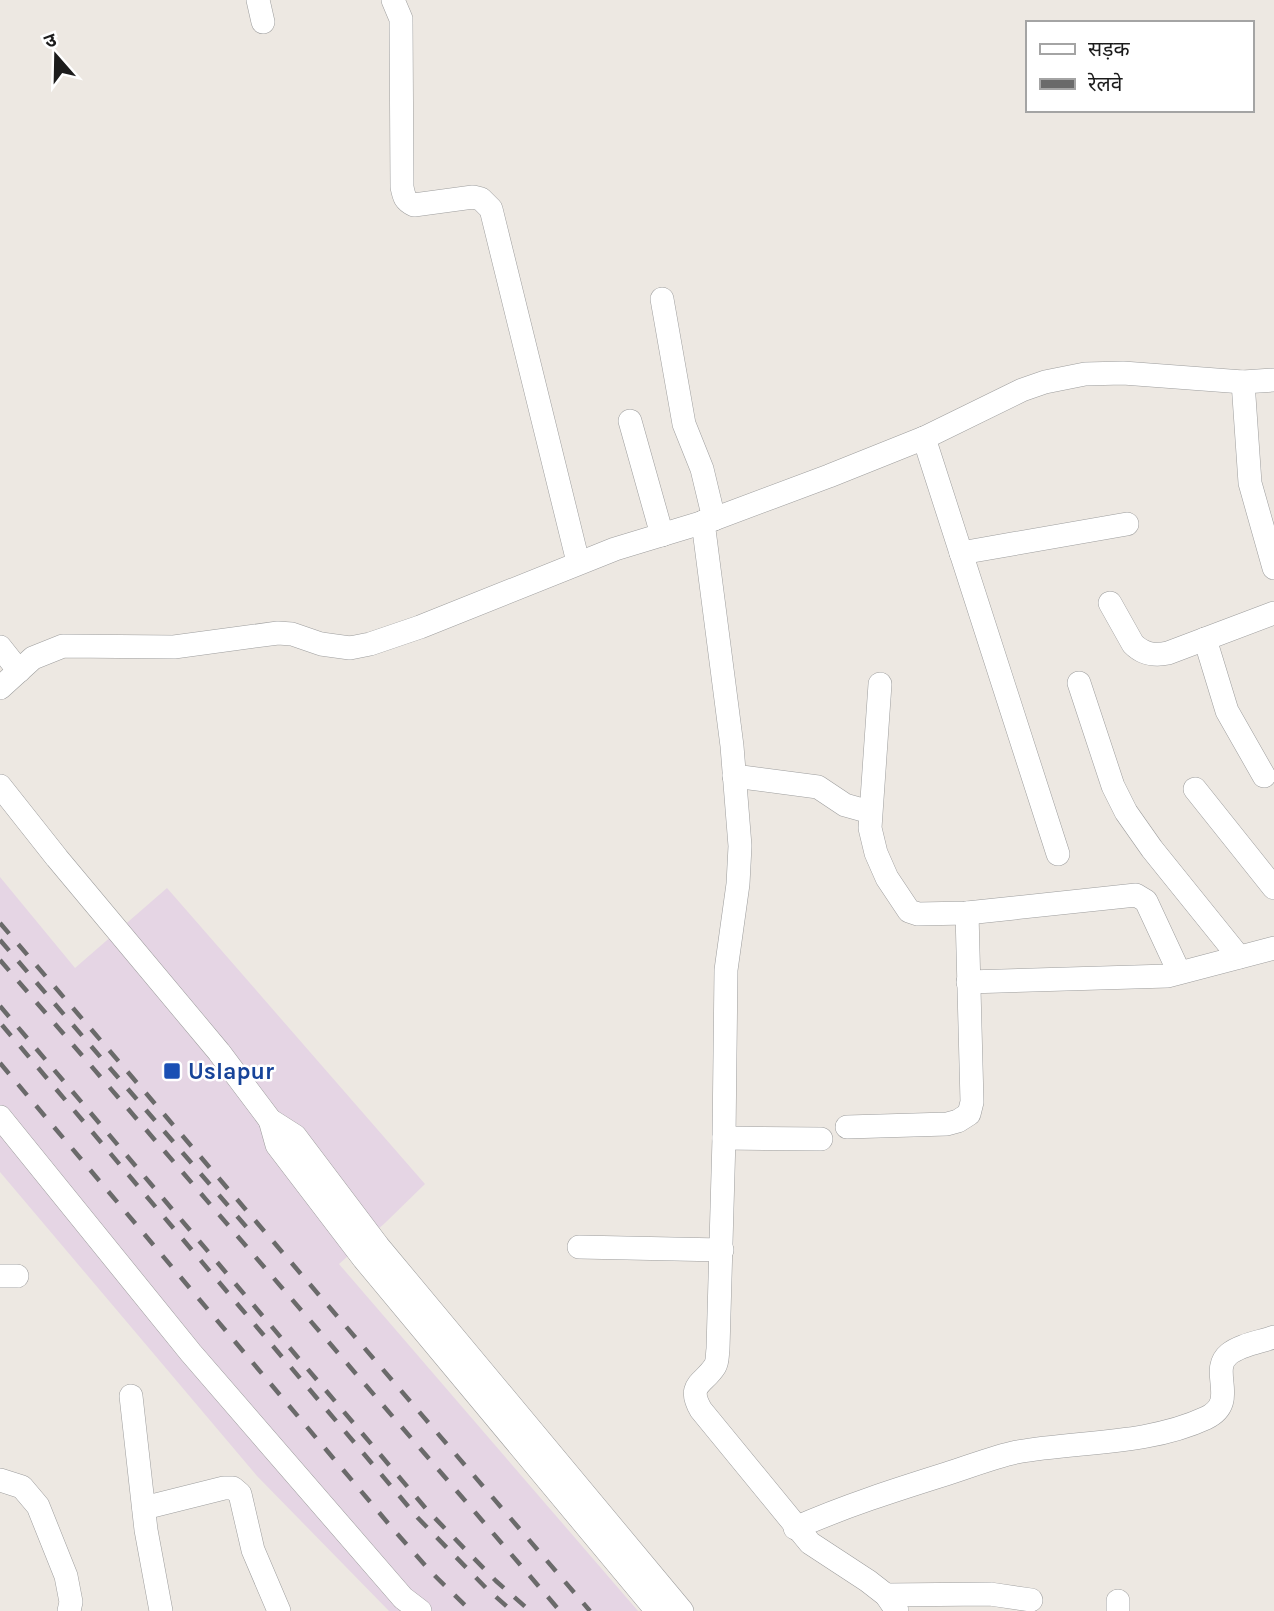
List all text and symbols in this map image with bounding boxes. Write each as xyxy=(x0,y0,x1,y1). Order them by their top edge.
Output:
north arrow xyxy=(21,21,91,91)
legend xyxy=(1026,21,1253,112)
text: उ xyxy=(42,28,60,53)
text: सड़क xyxy=(1088,37,1130,61)
text: रेलवे xyxy=(1087,72,1123,96)
place label: Uslapur xyxy=(188,1058,274,1085)
marker: Uslapur xyxy=(162,1061,182,1081)

